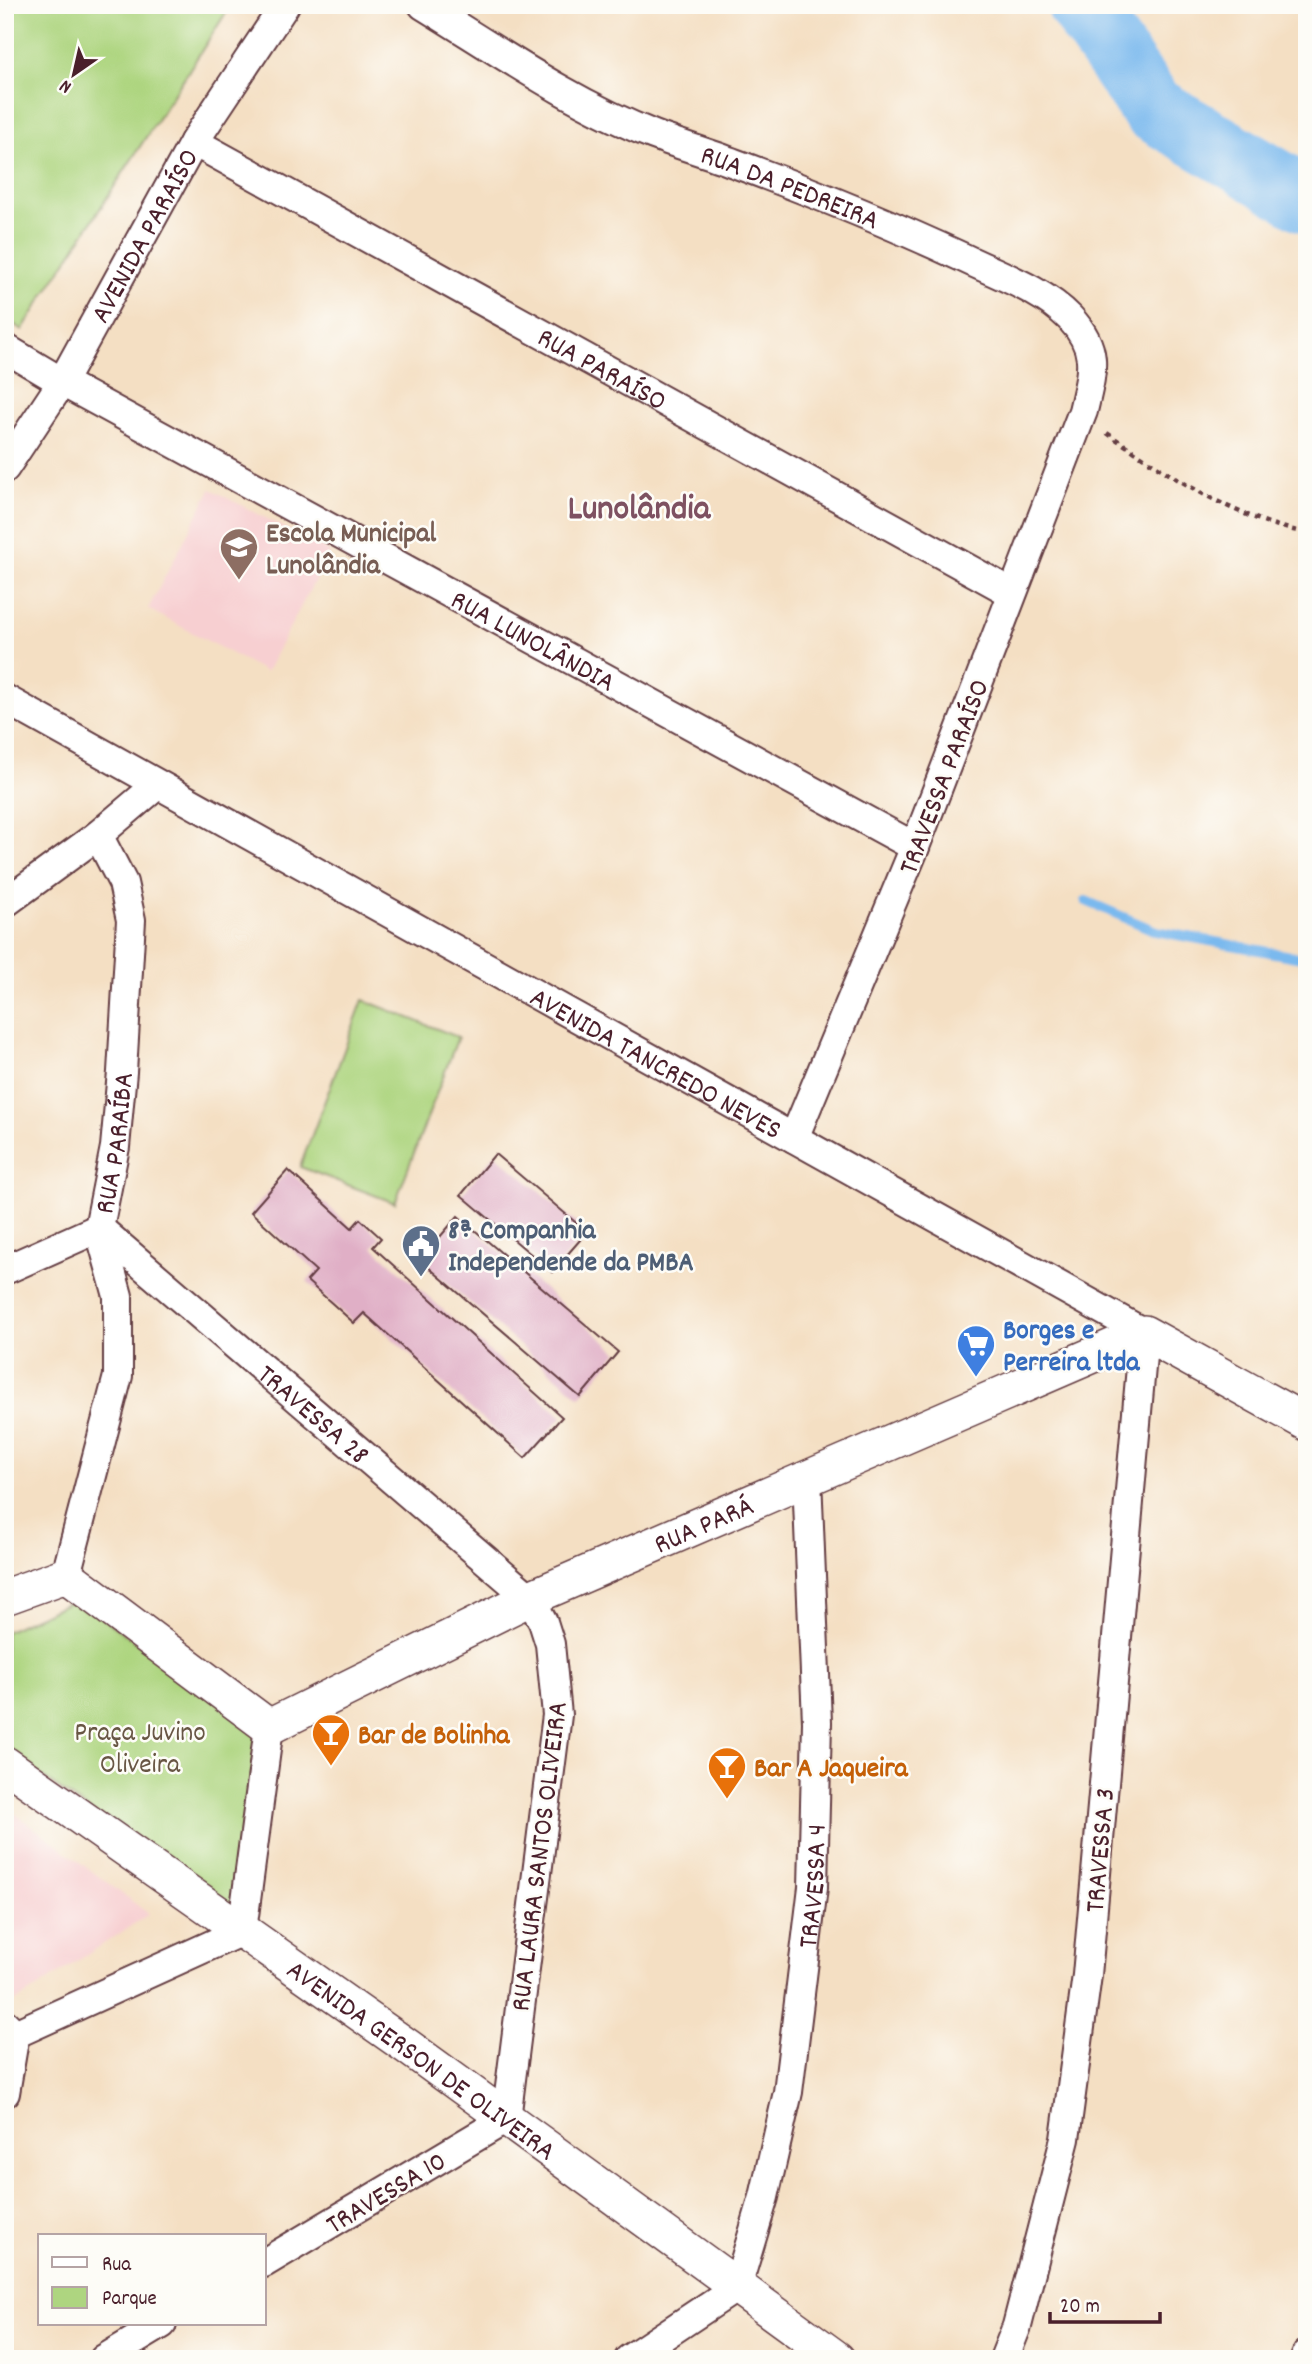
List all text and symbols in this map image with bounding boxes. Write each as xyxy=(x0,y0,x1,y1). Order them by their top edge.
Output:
north arrow xyxy=(38,38,108,108)
text: N xyxy=(55,71,78,99)
street label: RUA DA PEDREIRA xyxy=(694,138,884,243)
street label: AVENIDA PARAÍSO xyxy=(83,143,211,332)
street label: RUA PARAÍSO xyxy=(529,320,672,424)
district label: Lunolândia xyxy=(568,486,712,536)
place label: Escola Municipal Lunolândia xyxy=(266,516,436,588)
school or university icon: Escola Municipal Lunolândia xyxy=(218,526,260,581)
street label: RUA LUNOLÂNDIA xyxy=(442,583,621,705)
street label: TRAVESSA PARAÍSO xyxy=(891,675,1002,881)
street label: AVENIDA TANCREDO NEVES xyxy=(521,980,788,1152)
street label: RUA PARAÍBA xyxy=(87,1071,147,1218)
place label: 8ª Companhia Independende da PMBA xyxy=(448,1213,694,1285)
public building icon: 8ª Companhia Independende da PMBA xyxy=(400,1223,442,1278)
place label: Borges e Perreira ltda xyxy=(1003,1313,1140,1385)
supermarket icon: Borges e Perreira ltda xyxy=(955,1323,997,1378)
street label: TRAVESSA 28 xyxy=(247,1357,376,1476)
street label: RUA PARÁ xyxy=(649,1489,761,1567)
street label: RUA LAURA SANTOS OLIVEIRA xyxy=(503,1699,581,2014)
bar icon: Bar de Bolinha xyxy=(310,1712,352,1767)
park label: Praça Juvino Oliveira xyxy=(74,1715,206,1787)
place label: Bar de Bolinha xyxy=(358,1718,510,1758)
bar icon: Bar A Jaqueira xyxy=(706,1745,748,1800)
place label: Bar A Jaqueira xyxy=(754,1751,909,1791)
street label: TRAVESSA 3 xyxy=(1078,1786,1128,1915)
street label: TRAVESSA 4 xyxy=(791,1823,840,1951)
street label: AVENIDA GERSON DE OLIVEIRA xyxy=(277,1953,562,2173)
street label: TRAVESSA 10 xyxy=(320,2144,455,2247)
legend xyxy=(38,2234,266,2326)
text: Rua xyxy=(102,2251,132,2281)
scale bar xyxy=(1050,2280,1160,2324)
text: Parque xyxy=(102,2285,157,2315)
text: 20 m xyxy=(1060,2293,1100,2323)

